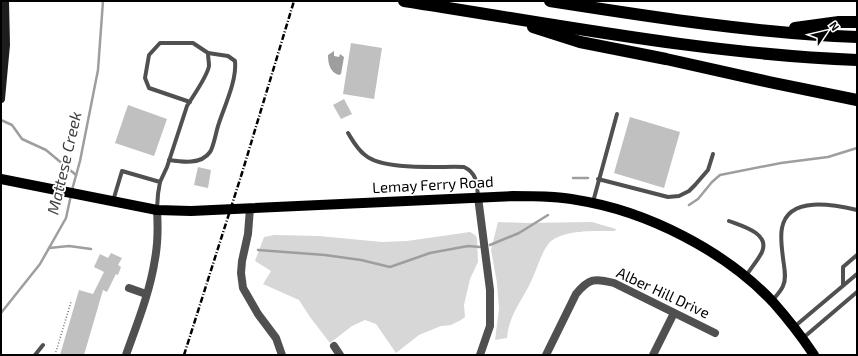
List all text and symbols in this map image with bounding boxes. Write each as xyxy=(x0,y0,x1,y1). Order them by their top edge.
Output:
north arrow xyxy=(806,12,846,52)
text: N xyxy=(827,19,842,33)
water label: Mattese Creek xyxy=(42,110,85,216)
street label: Lemay Ferry Road xyxy=(372,172,494,196)
street label: Alber Hill Drive xyxy=(614,263,713,322)

